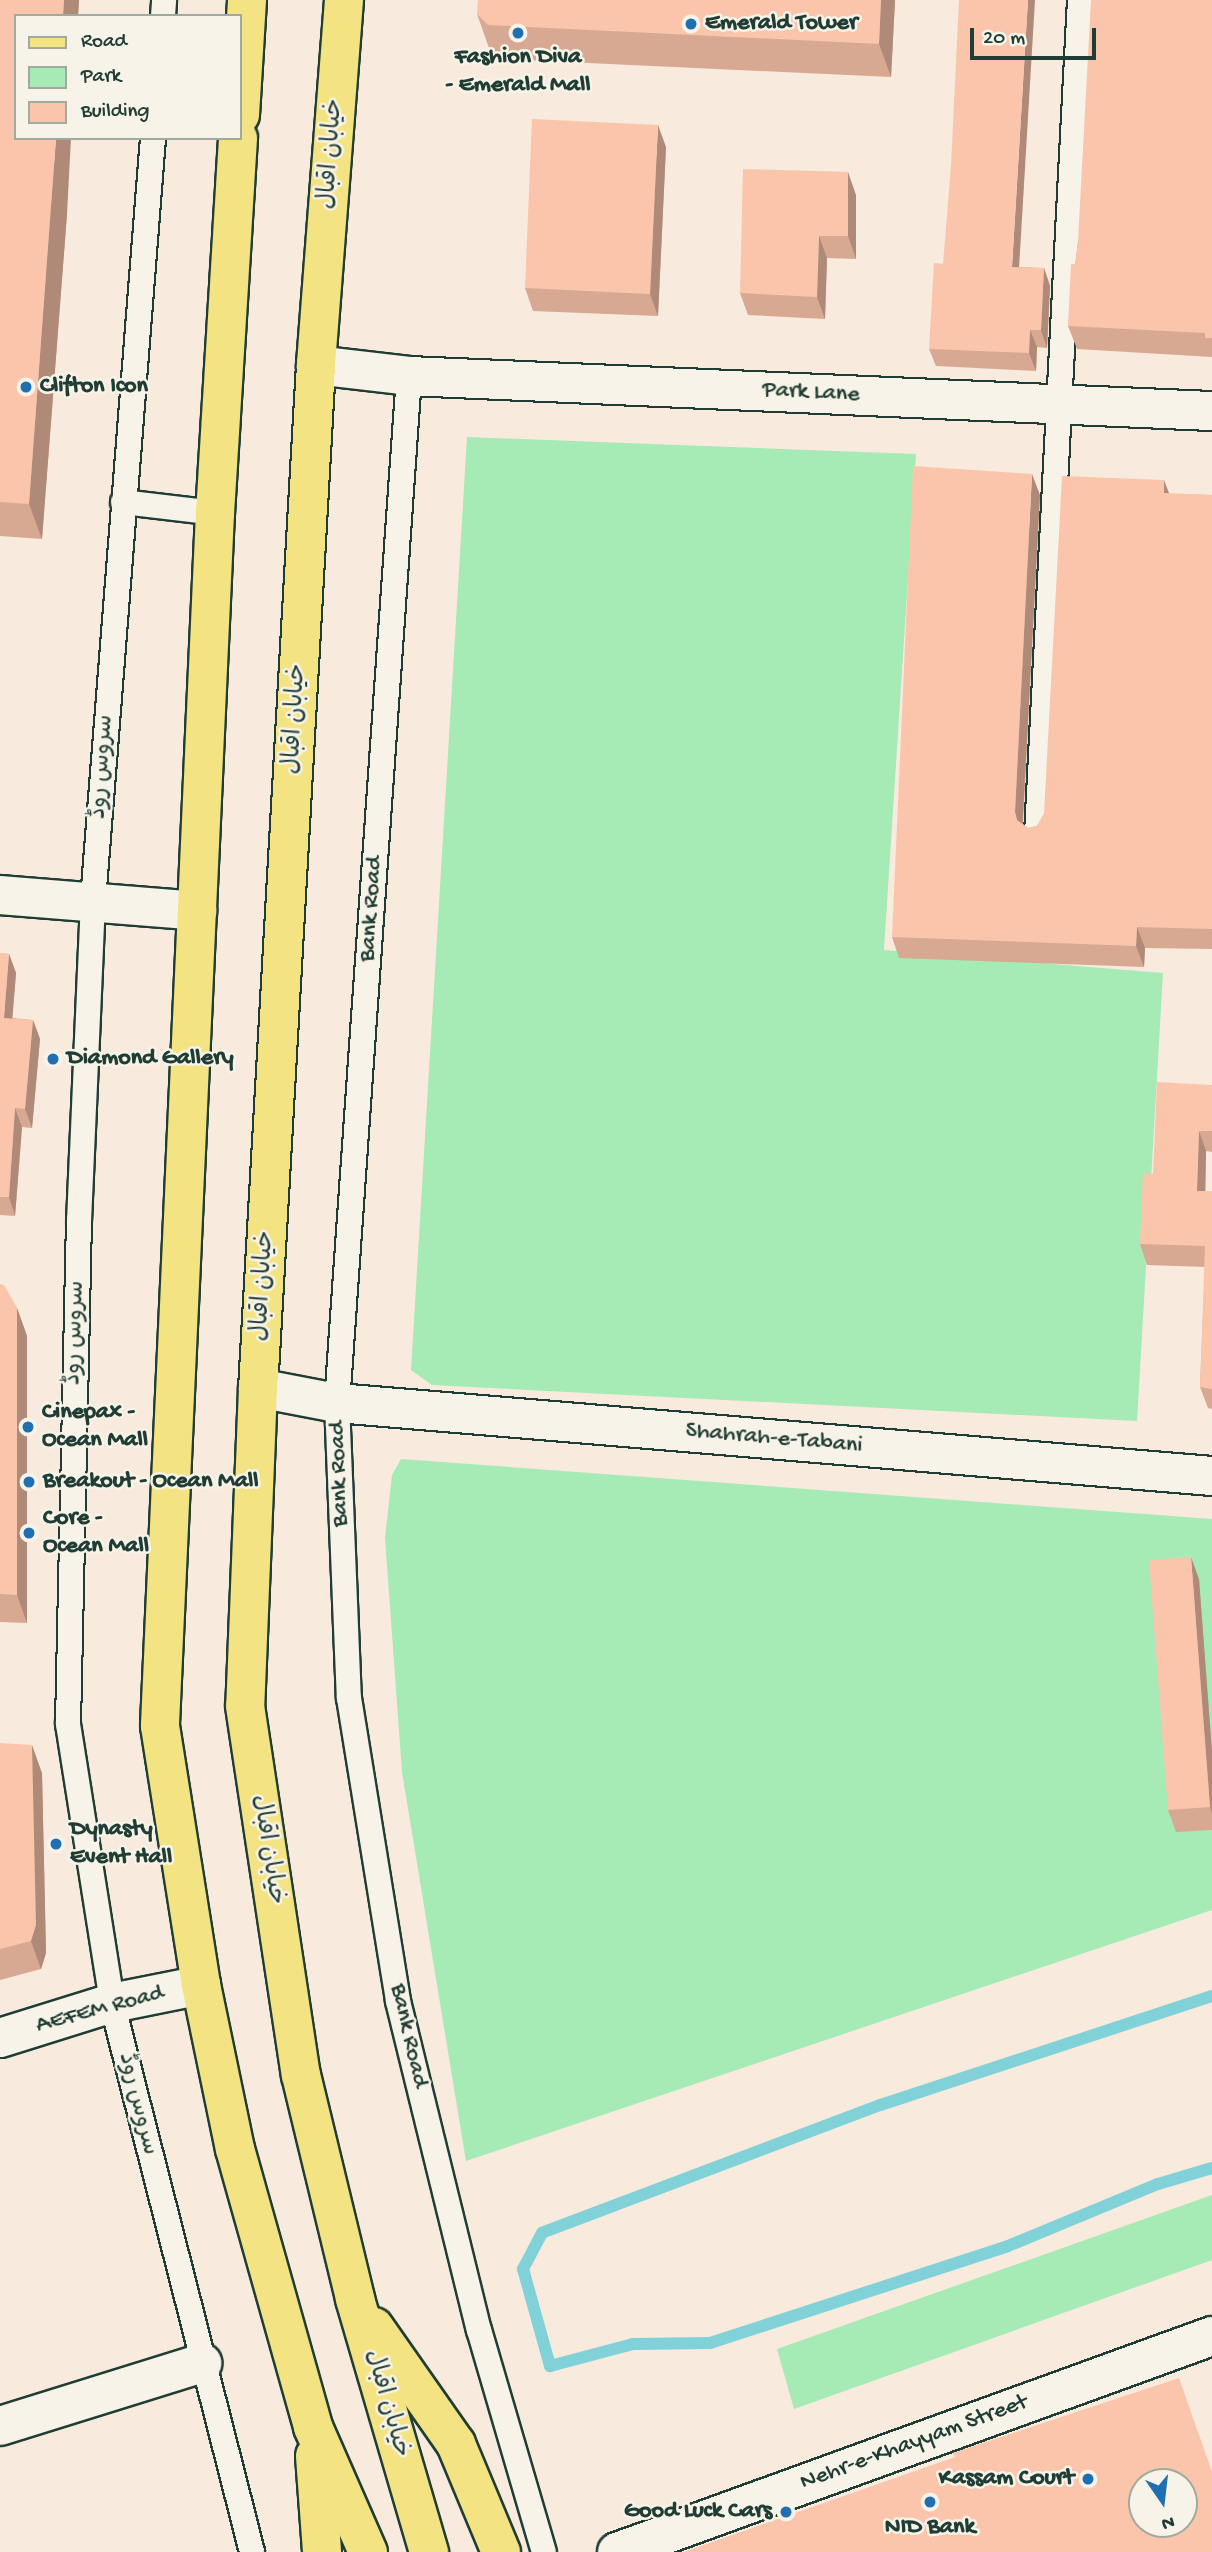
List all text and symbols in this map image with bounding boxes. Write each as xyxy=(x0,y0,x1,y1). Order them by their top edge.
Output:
place label: Emerald Tower xyxy=(705,10,857,38)
legend xyxy=(14,14,242,140)
scale bar xyxy=(974,14,1100,58)
marker: Emerald Tower xyxy=(683,16,699,32)
marker: Fashion Diva - Emerald Mall xyxy=(510,25,526,41)
text: 20 m xyxy=(983,27,1025,52)
text: Road xyxy=(81,30,127,55)
place label: Fashion Diva - Emerald Mall xyxy=(446,44,590,100)
text: Park xyxy=(81,65,121,90)
street label: خیابان اقبال xyxy=(314,98,350,210)
text: Building xyxy=(81,100,150,125)
place label: Clifton Icon xyxy=(40,373,148,401)
street label: Park Lane xyxy=(762,376,860,410)
marker: Clifton Icon xyxy=(18,379,34,395)
street label: خیابان اقبال xyxy=(279,663,313,775)
street label: سروس روڈ xyxy=(85,714,121,820)
street label: Bank Road xyxy=(354,855,390,963)
place label: Diamond Gallery xyxy=(67,1045,234,1073)
marker: Diamond Gallery xyxy=(45,1051,61,1067)
street label: خیابان اقبال xyxy=(247,1230,281,1342)
street label: سروس روڈ xyxy=(60,1280,92,1386)
place label: Cinepax - Ocean Mall xyxy=(42,1399,148,1455)
street label: Shahrah-e-Tabani xyxy=(684,1417,864,1461)
marker: Cinepax - Ocean Mall xyxy=(20,1419,36,1435)
street label: Bank Road xyxy=(324,1421,356,1527)
place label: Breakout - Ocean Mall xyxy=(43,1468,259,1496)
marker: Breakout - Ocean Mall xyxy=(21,1474,37,1490)
place label: Core - Ocean Mall xyxy=(43,1505,149,1561)
marker: Core - Ocean Mall xyxy=(21,1525,37,1541)
street label: خیابان اقبال xyxy=(244,1793,290,1907)
place label: Dynasty Event Hall xyxy=(70,1816,172,1872)
marker: Dynasty Event Hall xyxy=(48,1836,64,1852)
street label: AEFEM Road xyxy=(33,1979,167,2041)
street label: Bank Road xyxy=(382,1981,434,2091)
street label: سروس روڈ xyxy=(110,2050,164,2158)
street label: خیابان اقبال xyxy=(357,2347,415,2461)
street label: Nehr-e-Khayyam Street xyxy=(796,2388,1032,2498)
place label: Kassam Court xyxy=(939,2465,1074,2493)
north arrow xyxy=(1128,2468,1198,2538)
marker: Kassam Court xyxy=(1080,2471,1096,2487)
marker: NID Bank xyxy=(922,2494,938,2510)
place label: Good Luck Cars xyxy=(624,2498,772,2526)
marker: Good Luck Cars xyxy=(778,2504,794,2520)
text: N xyxy=(1159,2509,1177,2535)
place label: NID Bank xyxy=(885,2514,975,2542)

